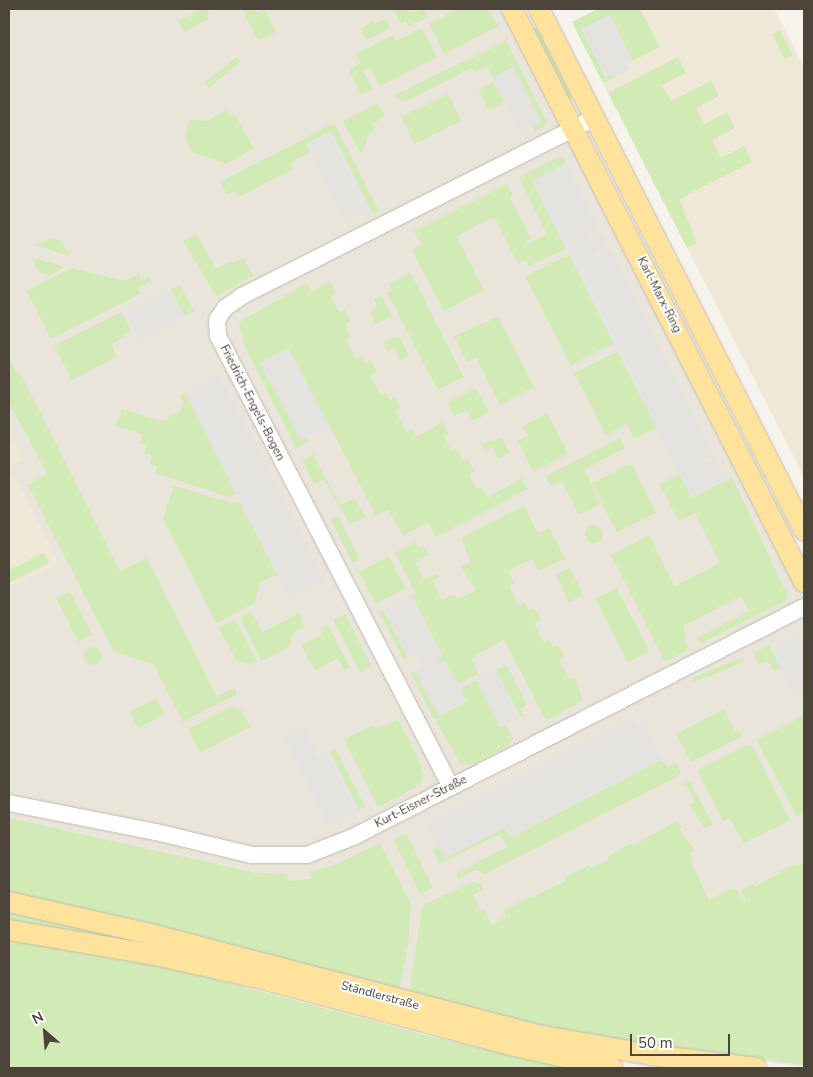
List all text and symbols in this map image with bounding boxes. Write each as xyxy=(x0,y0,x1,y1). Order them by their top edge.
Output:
street label: Karl-Marx-Ring xyxy=(634,255,684,335)
street label: Friedrich-Engels-Bogen xyxy=(217,343,287,463)
street label: Kurt-Eisner-Straße xyxy=(373,773,469,831)
street label: Ständlerstraße xyxy=(339,979,421,1013)
north arrow xyxy=(20,1007,70,1057)
text: N xyxy=(29,1007,47,1029)
scale bar xyxy=(633,1024,733,1056)
text: 50 m xyxy=(638,1033,673,1053)

